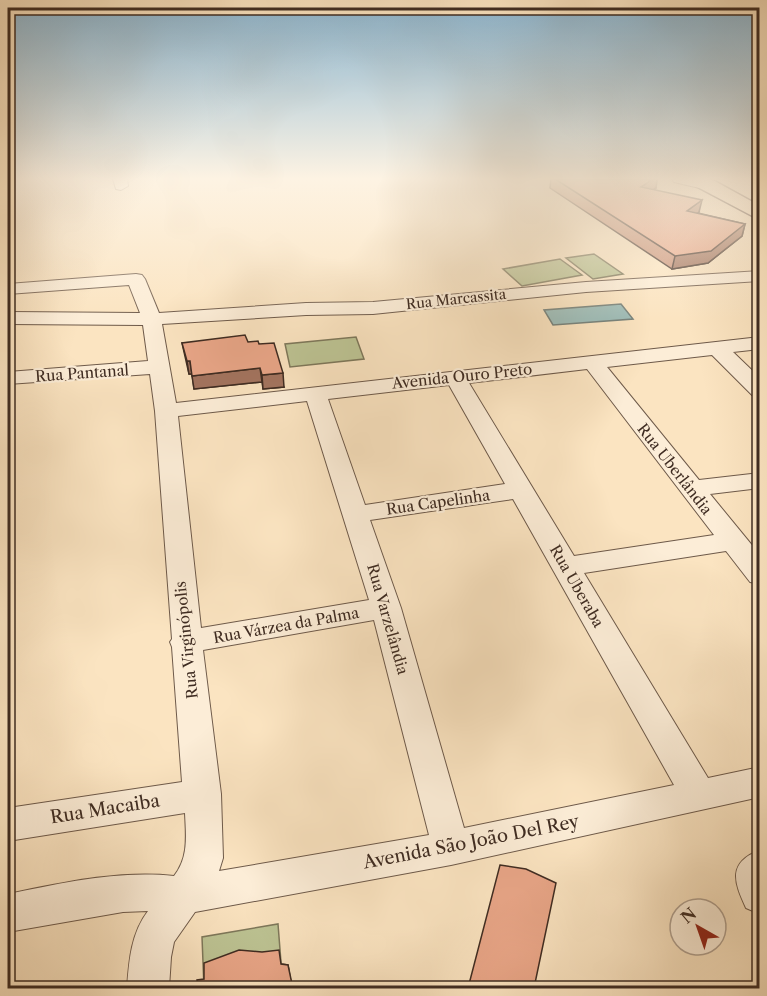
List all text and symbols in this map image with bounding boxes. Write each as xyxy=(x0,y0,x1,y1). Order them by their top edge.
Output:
street label: Rua Marcassita xyxy=(405,285,507,313)
street label: Avenida Ouro Preto xyxy=(390,359,533,393)
street label: Rua Pantanal xyxy=(34,360,130,386)
street label: Rua Uberlândia xyxy=(633,420,717,519)
street label: Rua Capelinha xyxy=(385,485,491,519)
street label: Rua Uberaba xyxy=(546,541,608,631)
street label: Rua Varzelândia xyxy=(363,561,413,677)
street label: Rua Virginópolis xyxy=(170,580,202,700)
street label: Rua Várzea da Palma xyxy=(212,603,360,647)
street label: Rua Macaiba xyxy=(49,789,162,829)
street label: Avenida São João Del Rey xyxy=(360,810,582,874)
north arrow xyxy=(668,897,728,957)
text: N xyxy=(677,903,700,928)

